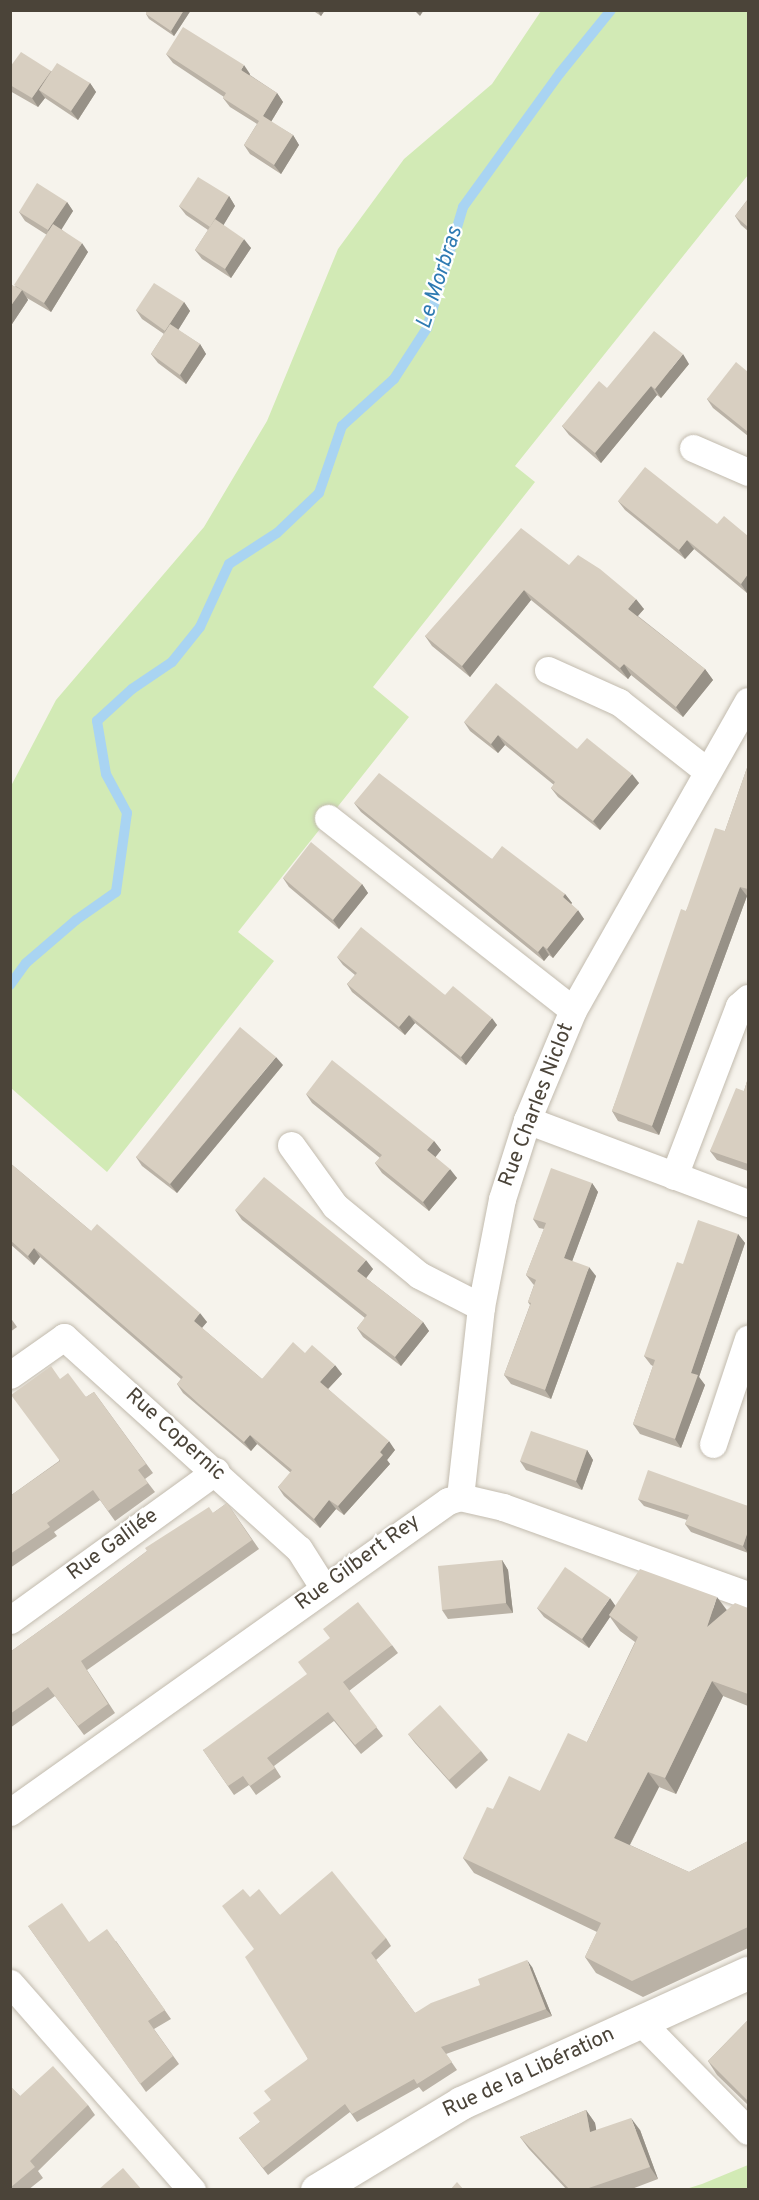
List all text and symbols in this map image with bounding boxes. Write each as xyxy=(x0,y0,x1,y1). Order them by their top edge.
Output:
water label: Le Morbras xyxy=(411,224,469,332)
street label: Rue Charles Niclot xyxy=(494,1019,580,1191)
street label: Rue Copernic xyxy=(120,1383,230,1487)
street label: Rue Galilée xyxy=(63,1504,163,1586)
street label: Rue Gilbert Rey xyxy=(291,1510,425,1616)
street label: Rue de la Libération xyxy=(439,2022,619,2124)

